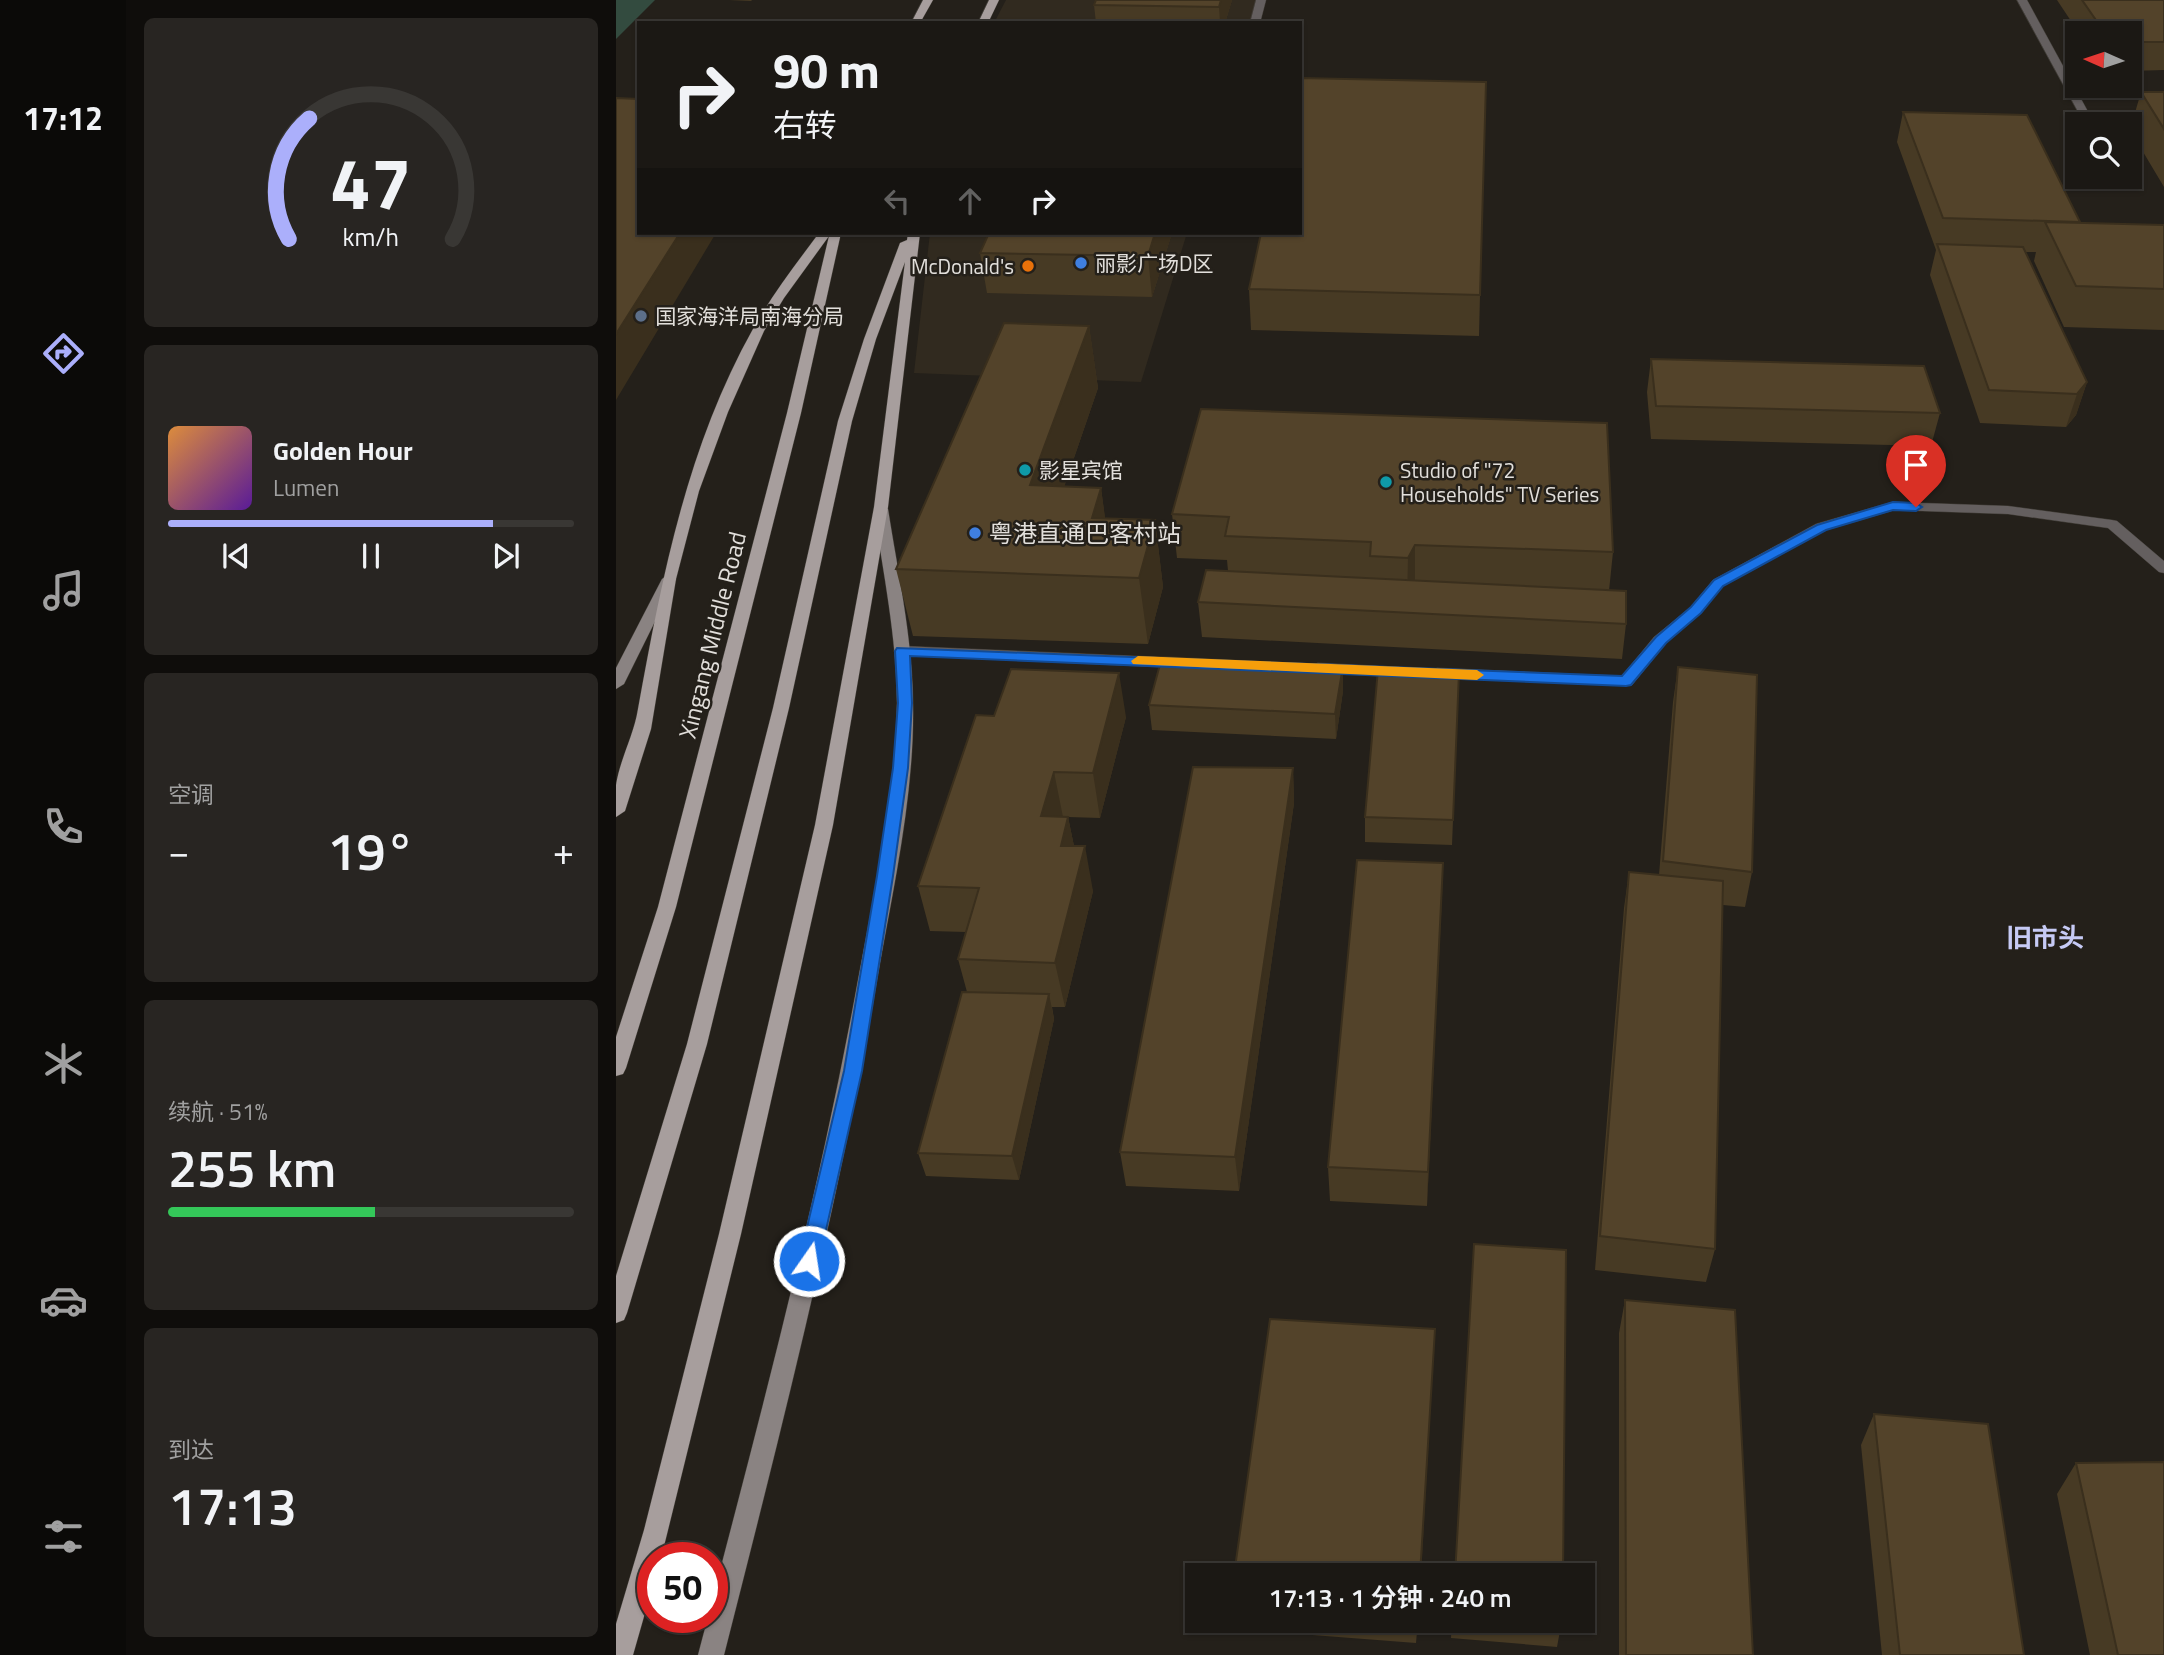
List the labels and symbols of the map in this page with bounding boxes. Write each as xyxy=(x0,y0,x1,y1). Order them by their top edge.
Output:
north arrow xyxy=(2065,21,2142,98)
place label: 丽影广场D区 xyxy=(1095,247,1214,279)
place label: McDonald's xyxy=(911,250,1014,282)
marker: 丽影广场D区 xyxy=(1073,255,1089,271)
marker: McDonald's xyxy=(1020,258,1036,274)
place label: 国家海洋局南海分局 xyxy=(655,300,844,332)
marker: 国家海洋局南海分局 xyxy=(633,308,649,324)
pin xyxy=(1886,435,1946,507)
place label: 影星宾馆 xyxy=(1039,454,1123,486)
place label: Studio of "72 Households" TV Series xyxy=(1400,454,1599,510)
marker: 影星宾馆 xyxy=(1017,462,1033,478)
marker: Studio of "72 Households" TV Series xyxy=(1378,474,1394,490)
place label: 粤港直通巴客村站 xyxy=(989,515,1181,551)
marker: 粤港直通巴客村站 xyxy=(967,525,983,541)
street label: Xingang Middle Road xyxy=(669,528,755,742)
district label: 旧市头 xyxy=(2006,918,2084,957)
position arrow xyxy=(772,1224,846,1298)
speed limit sign: 50 xyxy=(637,1542,728,1633)

